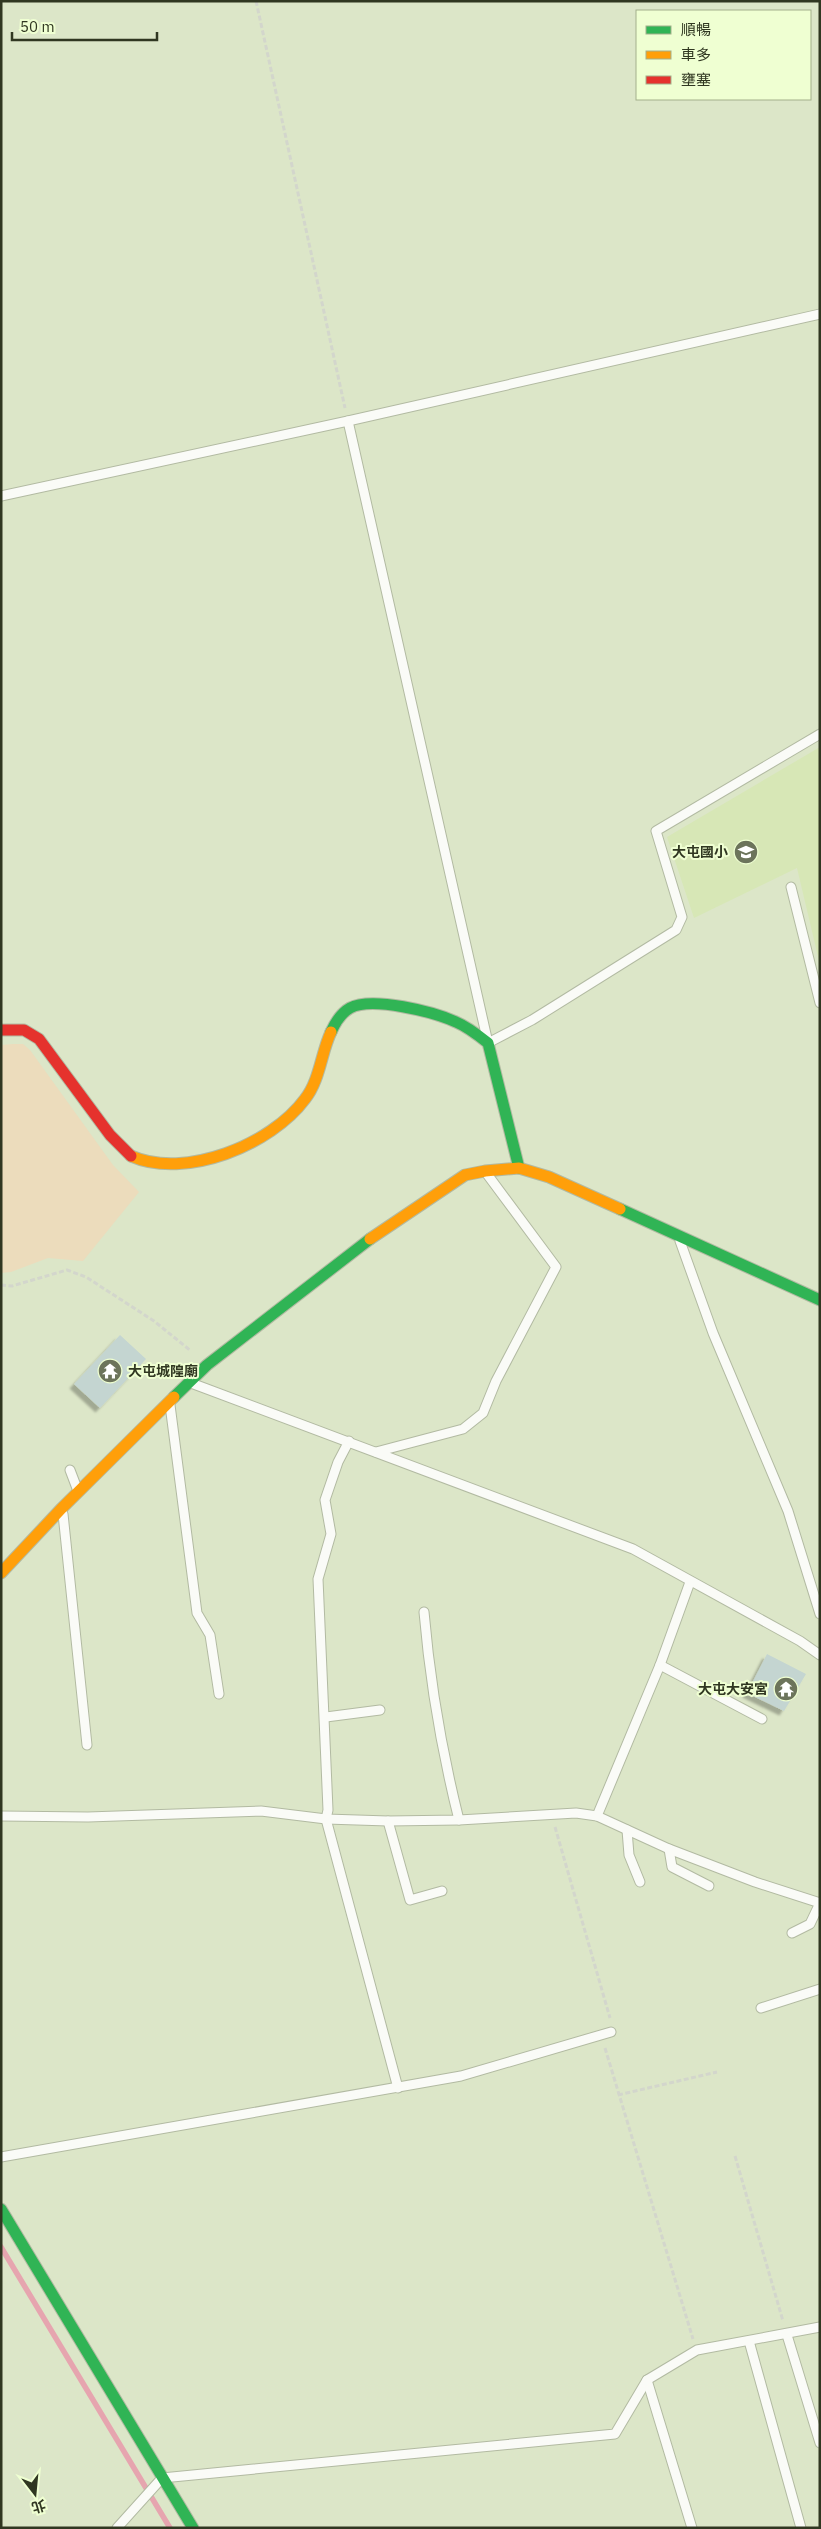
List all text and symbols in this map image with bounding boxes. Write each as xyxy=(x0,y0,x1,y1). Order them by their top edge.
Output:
scale bar xyxy=(12,10,158,42)
legend xyxy=(636,10,811,100)
text: 50 m xyxy=(20,17,55,36)
text: 順暢 xyxy=(681,20,711,39)
text: 車多 xyxy=(681,45,711,64)
text: 壅塞 xyxy=(681,70,711,89)
school or university icon: 大屯國小 xyxy=(733,839,759,865)
place label: 大屯國小 xyxy=(672,843,728,861)
temple icon: 大屯城隍廟 xyxy=(97,1358,123,1384)
place label: 大屯城隍廟 xyxy=(128,1362,198,1380)
temple icon: 大屯大安宮 xyxy=(773,1676,799,1702)
place label: 大屯大安宮 xyxy=(698,1680,768,1698)
north arrow xyxy=(10,2469,60,2519)
text: 北 xyxy=(29,2496,48,2517)

